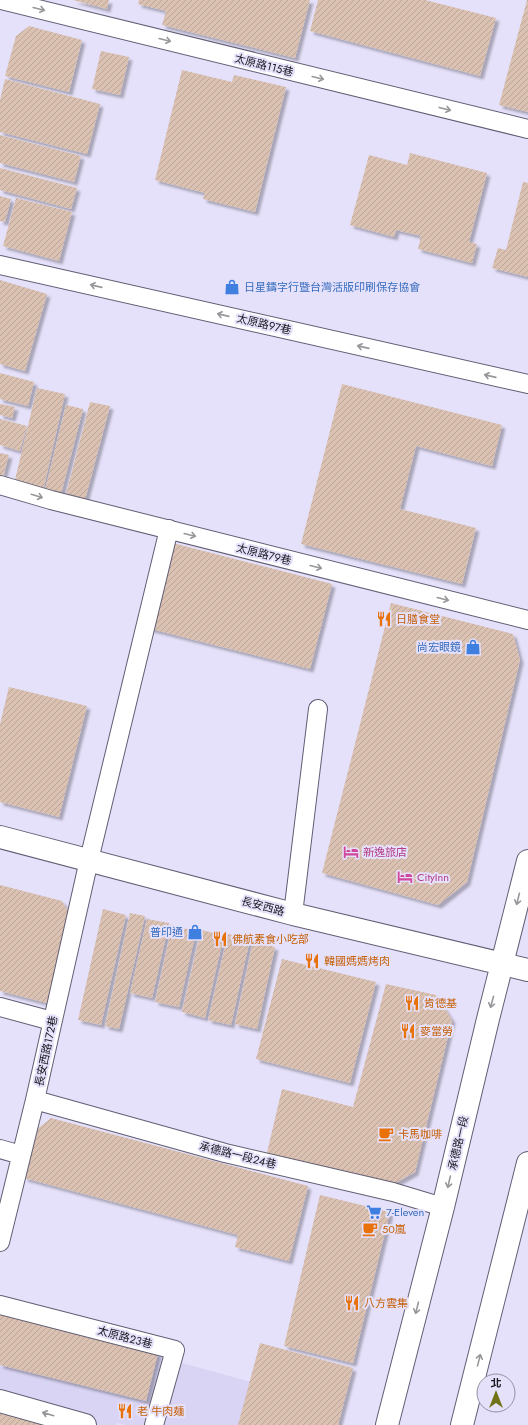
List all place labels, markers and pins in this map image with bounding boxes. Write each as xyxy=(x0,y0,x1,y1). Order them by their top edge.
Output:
shop icon: 日星鑄字行暨台灣活版印刷保存協會 xyxy=(223,278,241,296)
place label: 日星鑄字行暨台灣活版印刷保存協會 xyxy=(244,279,420,295)
restaurant icon: 日膳食堂 xyxy=(375,610,393,628)
place label: 日膳食堂 xyxy=(396,611,440,627)
shop icon: 尚宏眼鏡 xyxy=(464,638,482,656)
place label: 尚宏眼鏡 xyxy=(417,639,461,655)
hotel icon: 新逸旅店 xyxy=(342,843,360,861)
place label: 新逸旅店 xyxy=(363,844,407,860)
hotel icon: CityInn xyxy=(396,868,414,886)
place label: CityInn xyxy=(417,869,449,885)
shop icon: 普印通 xyxy=(186,923,204,941)
place label: 普印通 xyxy=(150,924,183,940)
restaurant icon: 佛航素食小吃部 xyxy=(211,930,229,948)
place label: 佛航素食小吃部 xyxy=(232,931,309,947)
restaurant icon: 韓國媽媽烤肉 xyxy=(303,952,321,970)
place label: 韓國媽媽烤肉 xyxy=(324,953,390,969)
restaurant icon: 肯德基 xyxy=(403,994,421,1012)
place label: 肯德基 xyxy=(424,995,457,1011)
restaurant icon: 麥當勞 xyxy=(399,1022,417,1040)
place label: 麥當勞 xyxy=(420,1023,453,1039)
cafe icon: 卡馬咖啡 xyxy=(377,1125,395,1143)
place label: 卡馬咖啡 xyxy=(398,1126,442,1142)
supermarket icon: 7-Eleven xyxy=(365,1203,383,1221)
place label: 7-Eleven xyxy=(386,1204,424,1220)
cafe icon: 50嵐 xyxy=(361,1220,379,1238)
place label: 50嵐 xyxy=(382,1221,406,1237)
restaurant icon: 八方雲集 xyxy=(343,1294,361,1312)
place label: 八方雲集 xyxy=(364,1295,408,1311)
restaurant icon: 老 牛肉麺 xyxy=(116,1402,134,1420)
place label: 老 牛肉麺 xyxy=(137,1403,184,1419)

